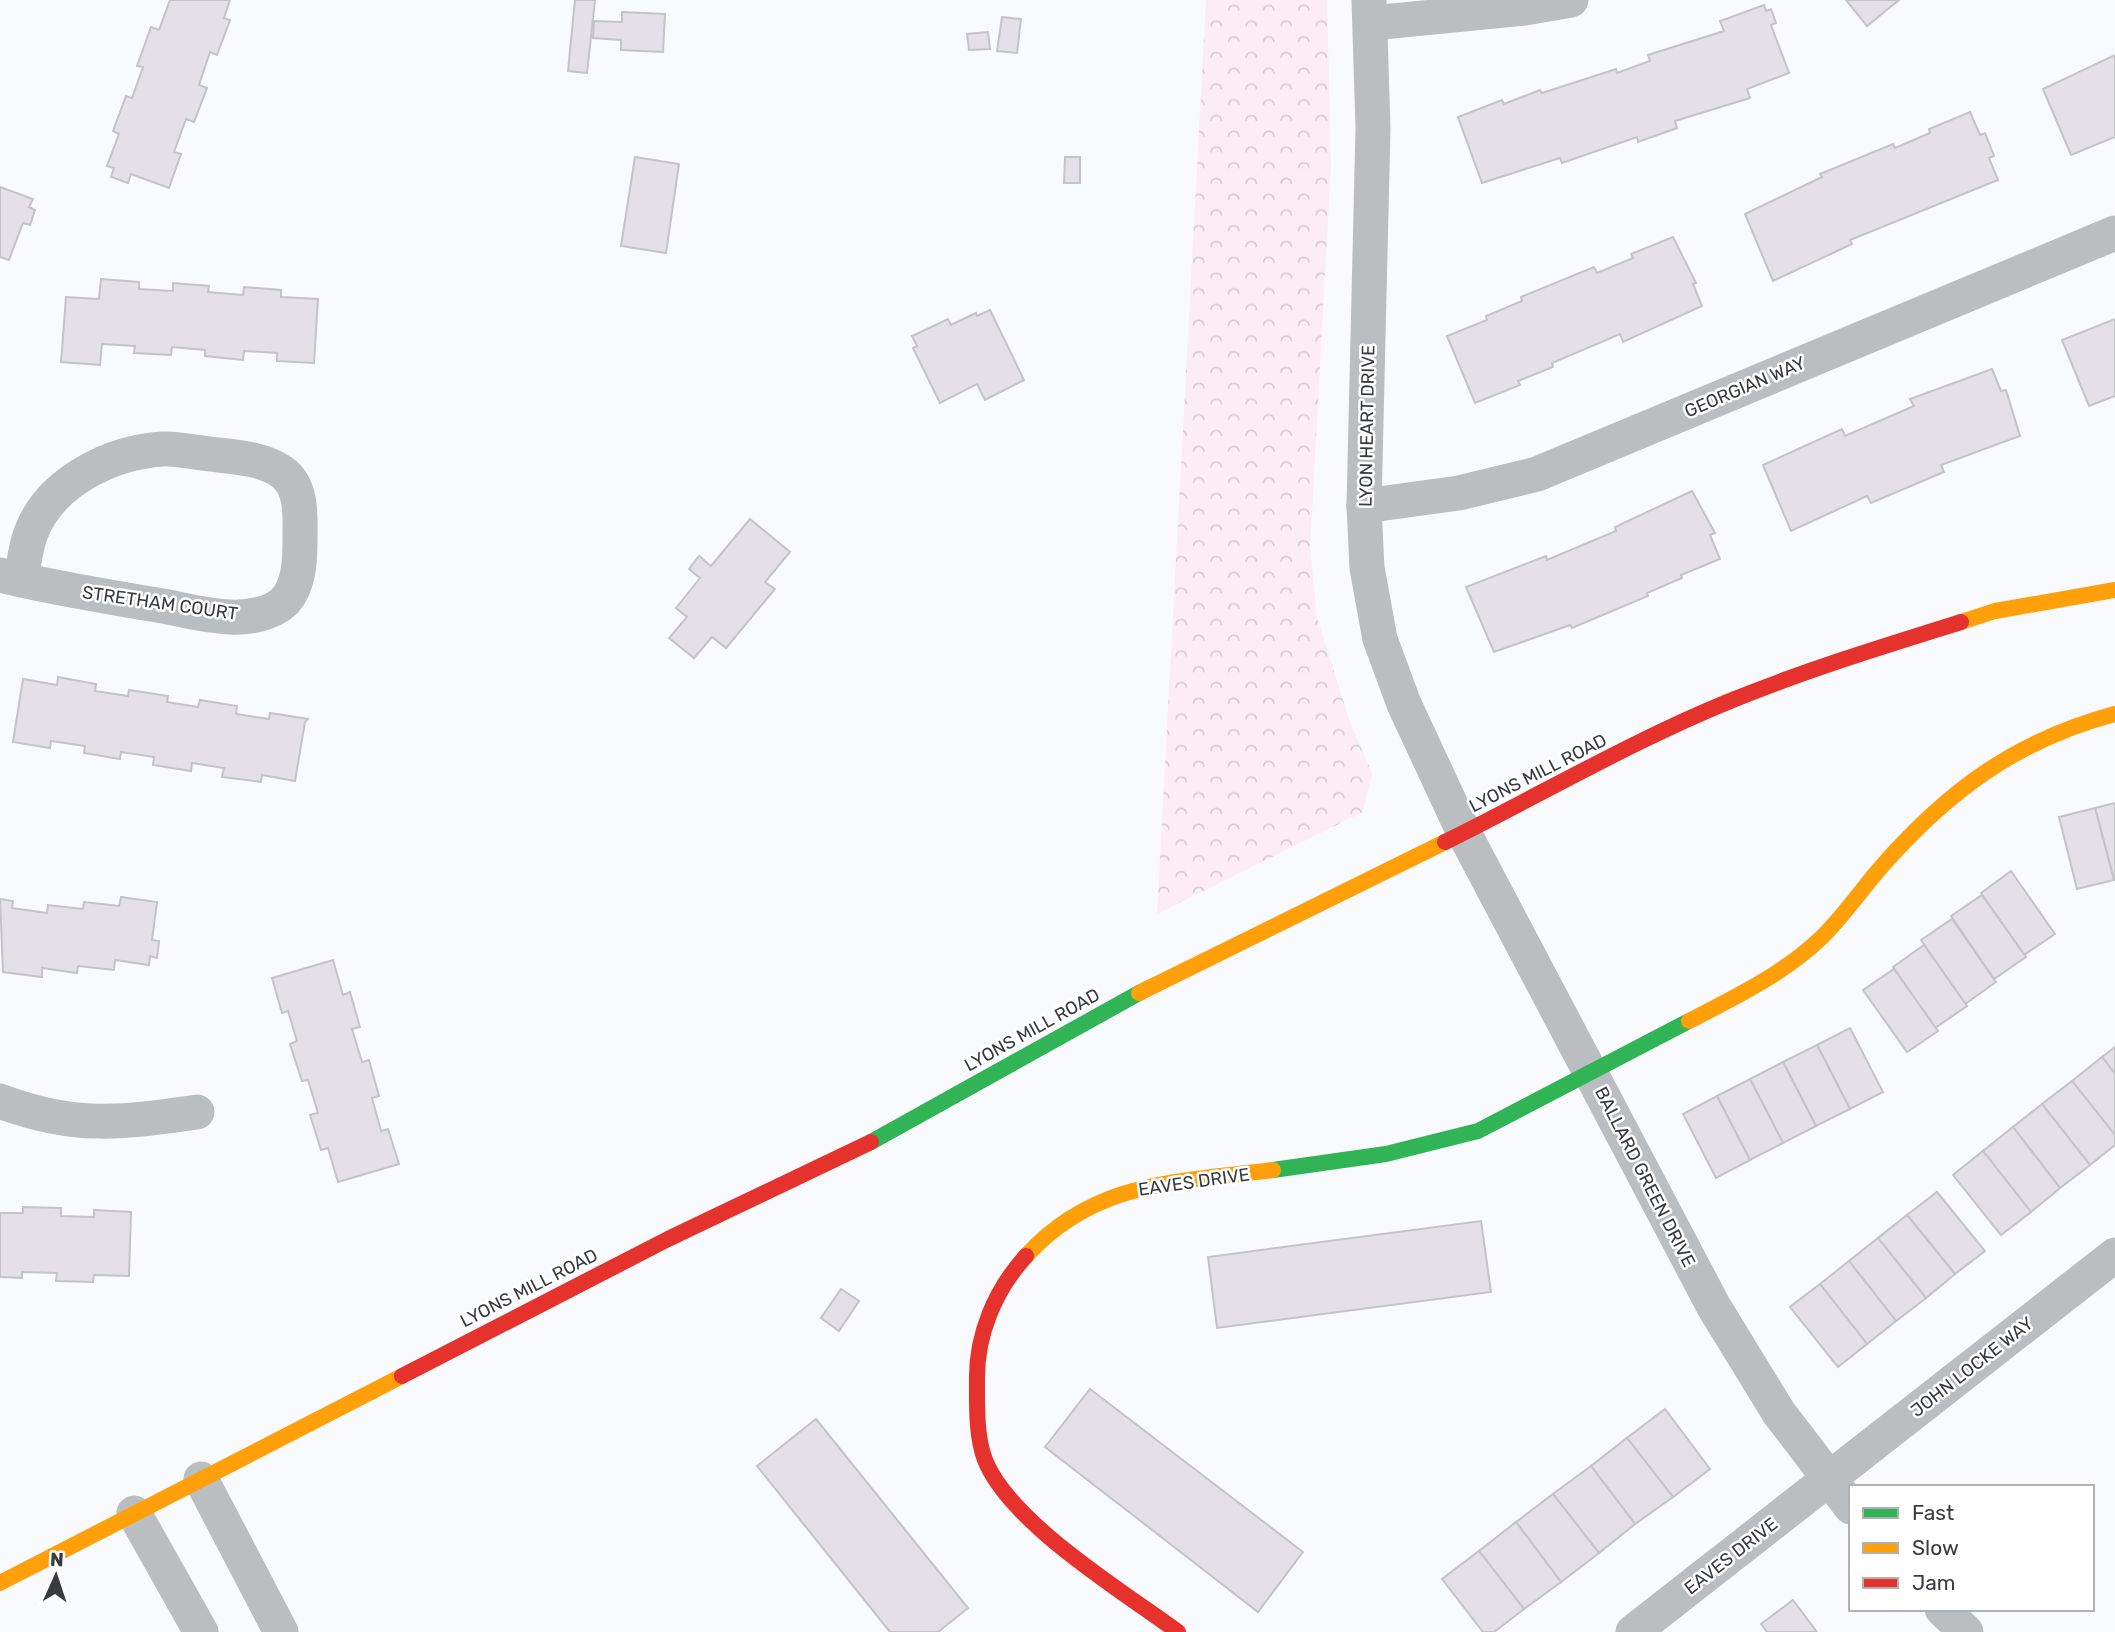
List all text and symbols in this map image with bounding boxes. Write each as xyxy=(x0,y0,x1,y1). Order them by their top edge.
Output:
street label: LYON HEART DRIVE xyxy=(1355,345,1379,507)
street label: GEORGIAN WAY xyxy=(1681,351,1809,422)
street label: STRETHAM COURT xyxy=(81,581,239,625)
street label: LYONS MILL ROAD xyxy=(1466,729,1610,817)
street label: LYONS MILL ROAD xyxy=(961,984,1103,1076)
street label: BALLARD GREEN DRIVE xyxy=(1590,1083,1700,1271)
street label: EAVES DRIVE xyxy=(1137,1163,1251,1201)
street label: LYONS MILL ROAD xyxy=(457,1244,601,1332)
street label: JOHN LOCKE WAY xyxy=(1906,1312,2038,1422)
legend xyxy=(1849,1485,2094,1611)
text: Fast xyxy=(1912,1500,1954,1525)
street label: EAVES DRIVE xyxy=(1680,1513,1782,1599)
text: Slow xyxy=(1912,1535,1959,1560)
north arrow xyxy=(21,1541,91,1611)
text: N xyxy=(49,1548,64,1571)
text: Jam xyxy=(1912,1570,1956,1595)

